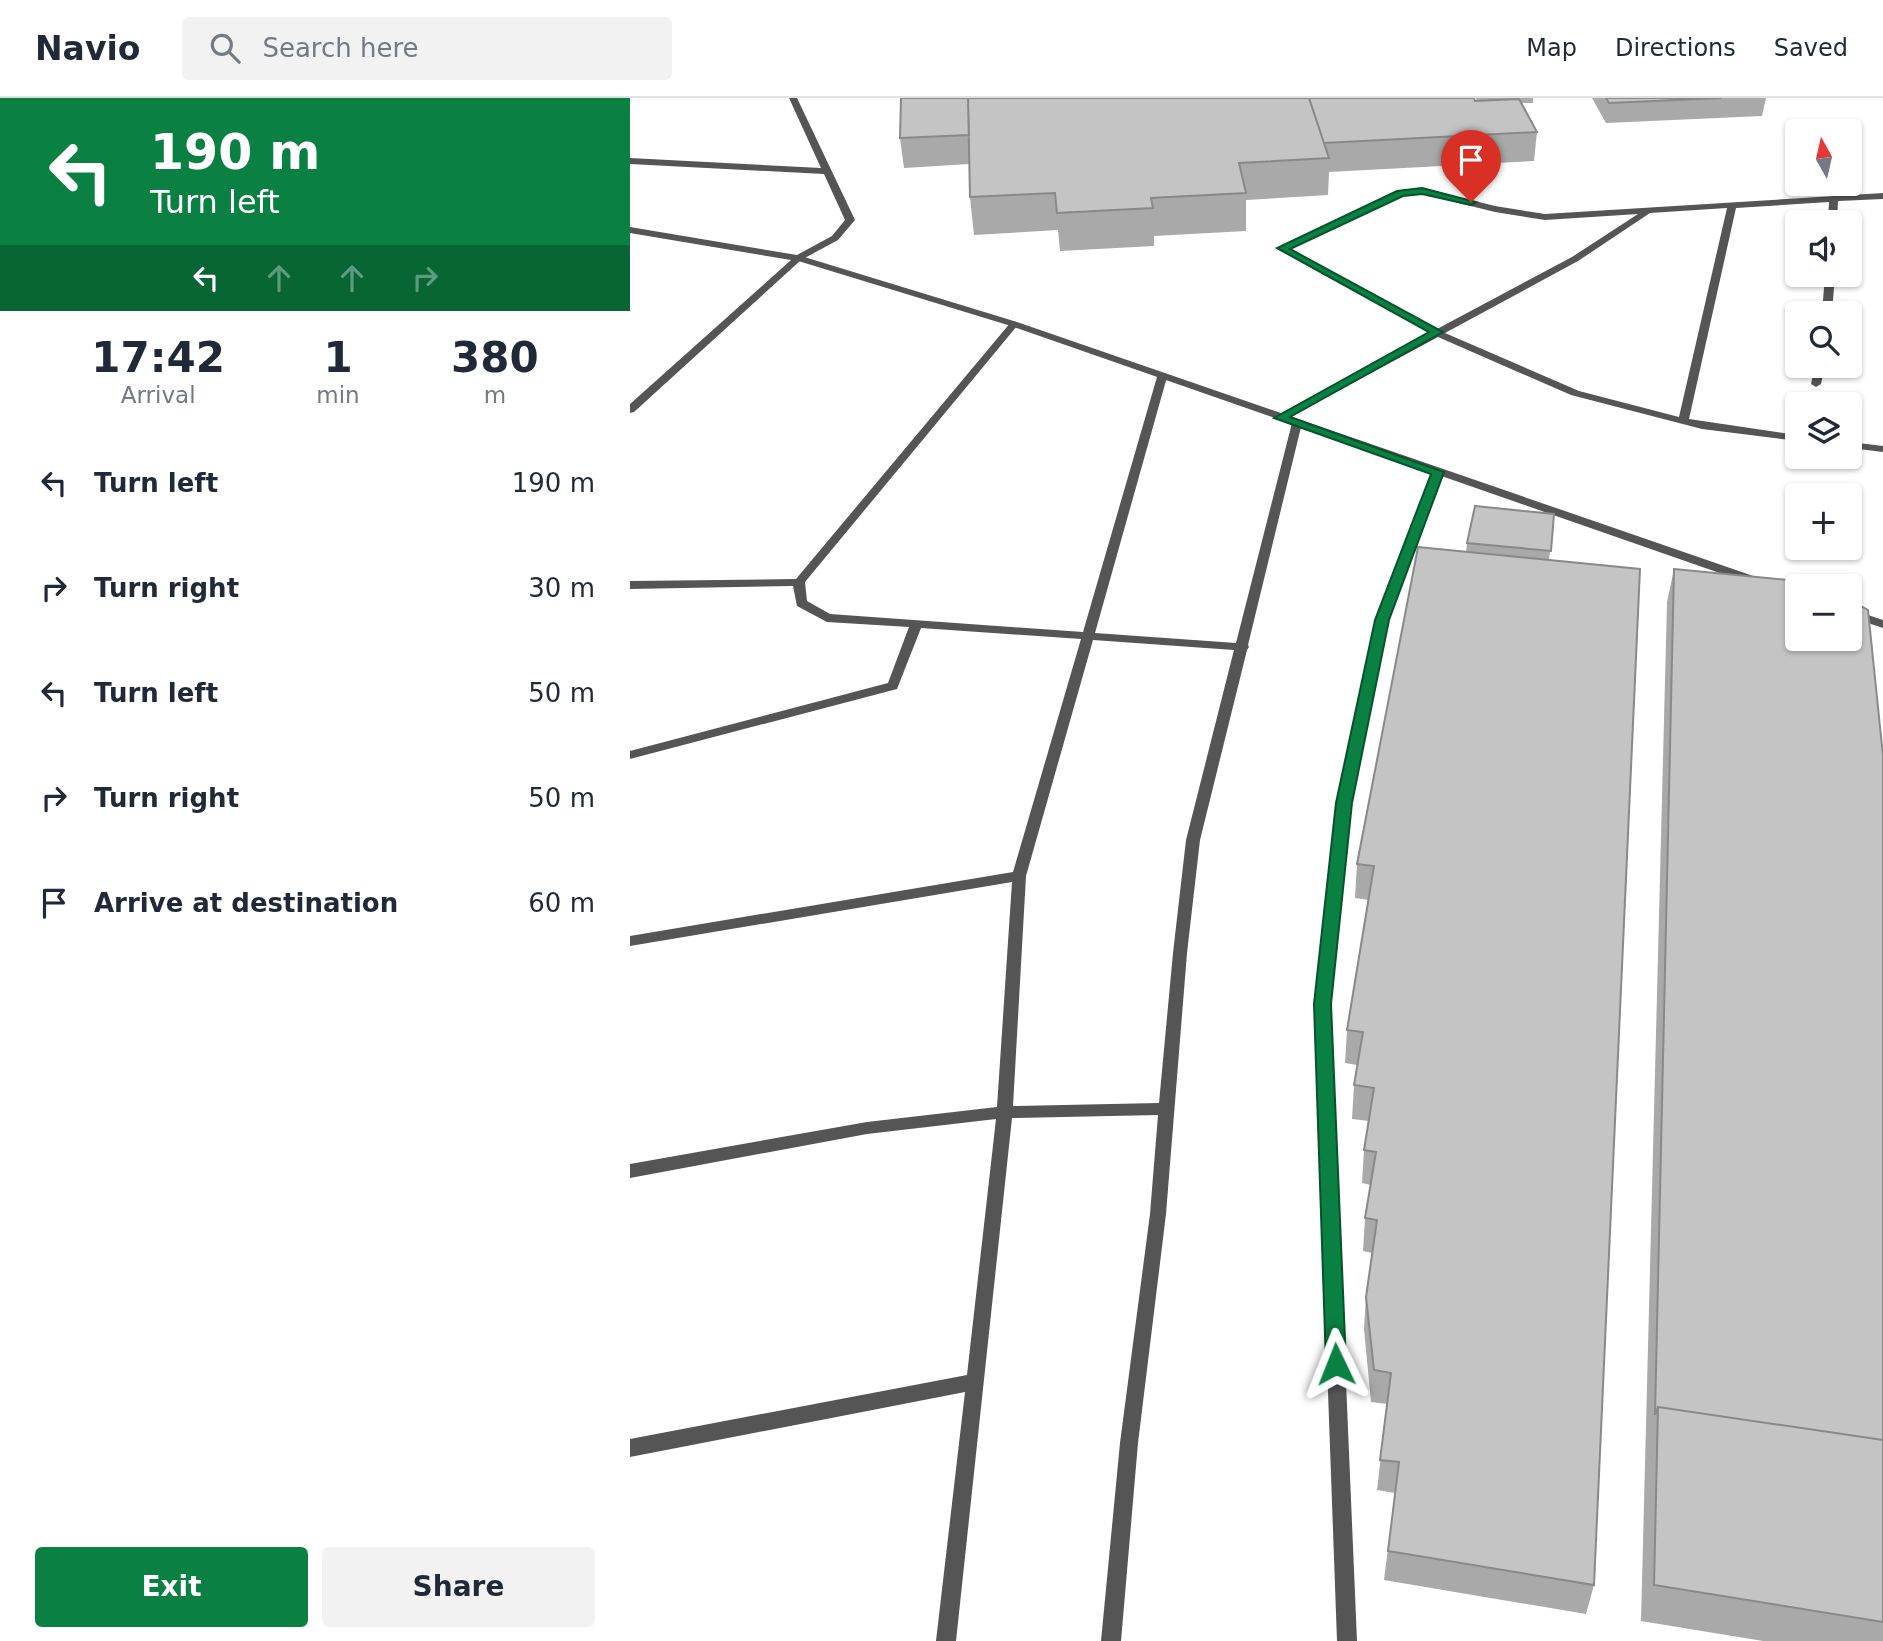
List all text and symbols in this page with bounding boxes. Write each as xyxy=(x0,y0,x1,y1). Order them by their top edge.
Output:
search box xyxy=(182,17,672,80)
text: Navio xyxy=(35,29,140,68)
icon: search xyxy=(206,29,244,67)
text: Search here xyxy=(262,33,419,63)
text: Map xyxy=(1526,34,1577,62)
text: Directions xyxy=(1615,34,1736,62)
text: Saved xyxy=(1774,34,1848,62)
north arrow xyxy=(1785,119,1862,196)
map controls xyxy=(1785,119,1862,651)
text: 190 m xyxy=(150,124,320,181)
icon: left xyxy=(35,126,126,217)
pin xyxy=(1441,130,1501,202)
icon: arrive xyxy=(1452,141,1490,179)
text: Turn left xyxy=(150,183,280,221)
button: sound xyxy=(1785,210,1862,287)
icon: left xyxy=(187,259,225,297)
icon: ahead xyxy=(260,259,298,297)
icon: ahead xyxy=(333,259,371,297)
icon: right xyxy=(406,259,444,297)
button: search xyxy=(1785,301,1862,378)
text: 17:42 xyxy=(91,333,225,382)
text: 1 xyxy=(323,333,353,382)
text: 380 xyxy=(451,333,539,382)
text: Arrival xyxy=(121,382,196,408)
text: min xyxy=(316,382,360,408)
text: m xyxy=(484,382,506,408)
button: layers xyxy=(1785,392,1862,469)
icon: left xyxy=(35,464,73,502)
text: Turn left xyxy=(94,468,218,498)
text: 190 m xyxy=(512,468,595,498)
button: + xyxy=(1785,483,1862,560)
icon: right xyxy=(35,569,73,607)
text: Turn right xyxy=(94,573,239,603)
text: 30 m xyxy=(528,573,595,603)
button: − xyxy=(1785,574,1862,651)
icon: left xyxy=(35,674,73,712)
text: Turn left xyxy=(94,678,218,708)
text: 50 m xyxy=(528,678,595,708)
icon: right xyxy=(35,779,73,817)
text: Turn right xyxy=(94,783,239,813)
text: 50 m xyxy=(528,783,595,813)
icon: arrive xyxy=(35,884,73,922)
text: Arrive at destination xyxy=(94,888,398,918)
text: 60 m xyxy=(528,888,595,918)
position arrow xyxy=(1299,1327,1373,1401)
button: Exit xyxy=(35,1547,308,1627)
button: Share xyxy=(322,1547,595,1627)

